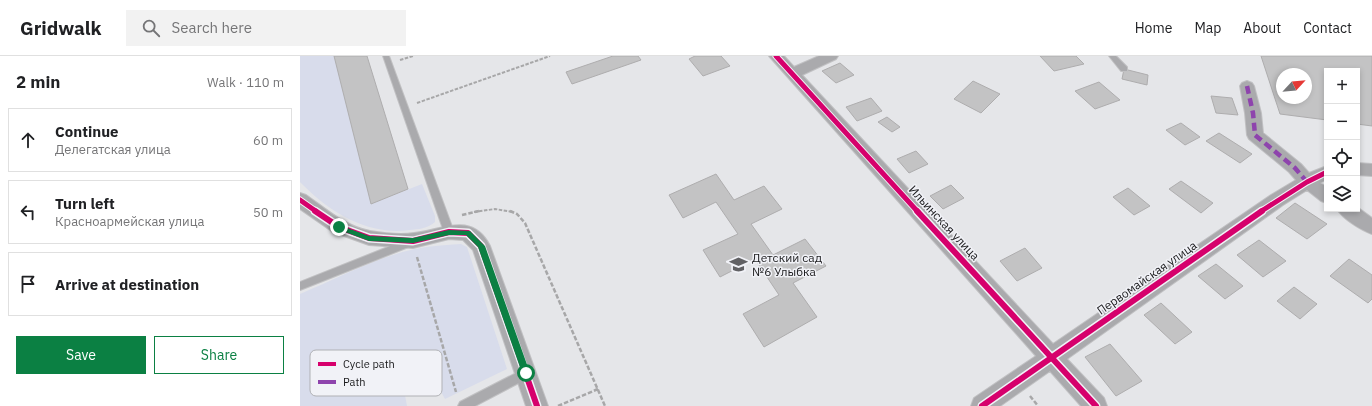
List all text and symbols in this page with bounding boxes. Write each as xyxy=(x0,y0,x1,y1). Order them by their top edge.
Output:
search box xyxy=(126,10,406,46)
text: Gridwalk xyxy=(20,16,102,40)
icon: search xyxy=(140,17,162,39)
text: Search here xyxy=(172,18,252,37)
text: Home xyxy=(1135,19,1172,37)
text: Map xyxy=(1194,19,1221,37)
text: About xyxy=(1243,19,1281,37)
text: Contact xyxy=(1303,19,1352,37)
north arrow xyxy=(1276,68,1312,104)
map controls xyxy=(1324,68,1360,212)
button: + xyxy=(1324,68,1360,104)
text: 2 min xyxy=(16,71,60,93)
text: Walk · 110 m xyxy=(207,74,284,91)
button: − xyxy=(1324,104,1360,140)
text: Continue xyxy=(55,122,119,141)
icon: ahead xyxy=(17,129,39,151)
text: 60 m xyxy=(253,132,283,149)
button: locate xyxy=(1324,140,1360,176)
text: Делегатская улица xyxy=(55,141,171,158)
button: layers xyxy=(1324,176,1360,212)
street label: Ильинская улица xyxy=(906,182,983,264)
text: Turn left xyxy=(55,194,115,213)
icon: left xyxy=(17,201,39,223)
text: 50 m xyxy=(253,204,283,221)
text: Красноармейская улица xyxy=(55,213,204,230)
route end xyxy=(330,218,348,236)
street label: Первомайская улица xyxy=(1094,237,1200,318)
place label: Детский сад №6 Улыбка xyxy=(752,250,822,279)
school or university icon: Детский сад №6 Улыбка xyxy=(729,255,749,275)
icon: arrive xyxy=(17,273,39,295)
text: Arrive at destination xyxy=(55,275,199,294)
button: Save xyxy=(16,336,146,374)
button: Share xyxy=(154,336,284,374)
legend xyxy=(310,350,442,396)
text: Cycle path xyxy=(343,357,395,371)
route start xyxy=(517,364,535,382)
text: Path xyxy=(343,375,366,389)

